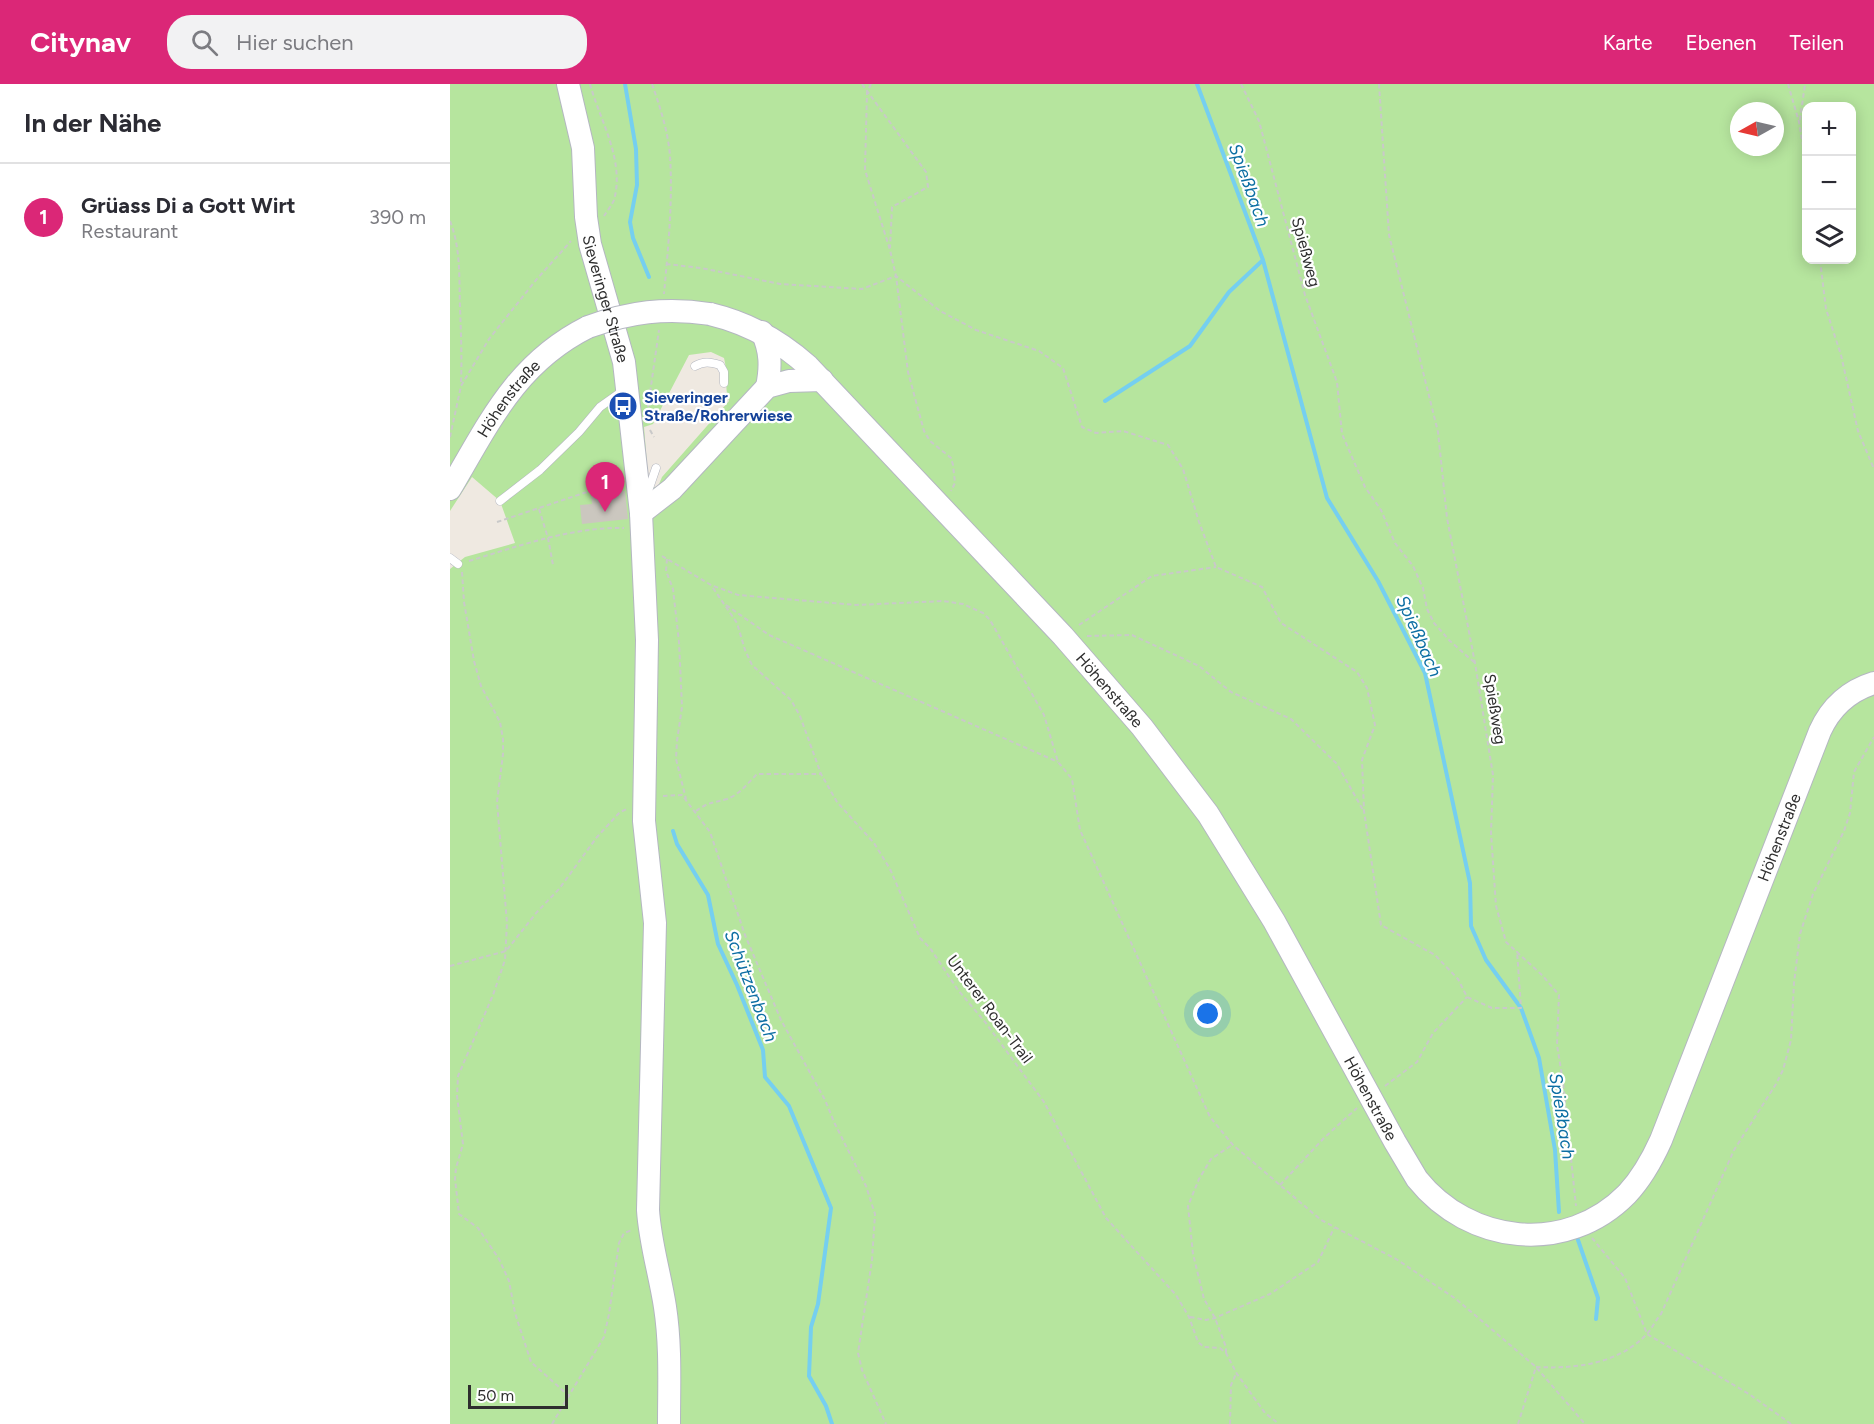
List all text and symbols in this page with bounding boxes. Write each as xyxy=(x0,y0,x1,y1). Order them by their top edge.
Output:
search box xyxy=(167,15,587,69)
text: Citynav xyxy=(30,25,131,59)
icon: search xyxy=(188,26,221,59)
text: Hier suchen xyxy=(236,29,354,56)
text: Karte xyxy=(1603,30,1652,55)
text: Ebenen xyxy=(1685,30,1757,55)
text: Teilen xyxy=(1790,30,1844,55)
north arrow xyxy=(1730,102,1784,156)
map controls xyxy=(1802,102,1856,264)
button: + xyxy=(1802,102,1856,156)
text: In der Nähe xyxy=(24,107,161,139)
water label: Spießbach xyxy=(1224,140,1274,230)
button: − xyxy=(1802,156,1856,210)
text: Grüass Di a Gott Wirt xyxy=(81,192,296,219)
text: 1 xyxy=(39,205,48,229)
text: 390 m xyxy=(369,205,426,229)
button: layers xyxy=(1802,210,1856,264)
street label: Spießweg xyxy=(1288,215,1324,289)
text: Restaurant xyxy=(81,219,178,243)
street label: Sieveringer Straße xyxy=(579,234,633,365)
street label: Höhenstraße xyxy=(473,355,544,441)
place label: Sieveringer Straße/Rohrerwiese xyxy=(644,388,793,425)
bus stop icon: Sieveringer Straße/Rohrerwiese xyxy=(607,390,639,422)
pin: 1 xyxy=(586,462,624,512)
water label: Spießbach xyxy=(1391,592,1447,680)
street label: Höhenstraße xyxy=(1072,649,1148,731)
street label: Spießweg xyxy=(1480,672,1510,746)
street label: Höhenstraße xyxy=(1753,790,1804,884)
water label: Schützenbach xyxy=(720,927,782,1045)
street label: Unterer Roan-Trail xyxy=(943,951,1037,1067)
your location xyxy=(1193,999,1222,1028)
street label: Höhenstraße xyxy=(1340,1053,1402,1144)
water label: Spießbach xyxy=(1544,1071,1580,1161)
scale bar xyxy=(468,1382,568,1410)
text: 50 m xyxy=(477,1386,514,1405)

